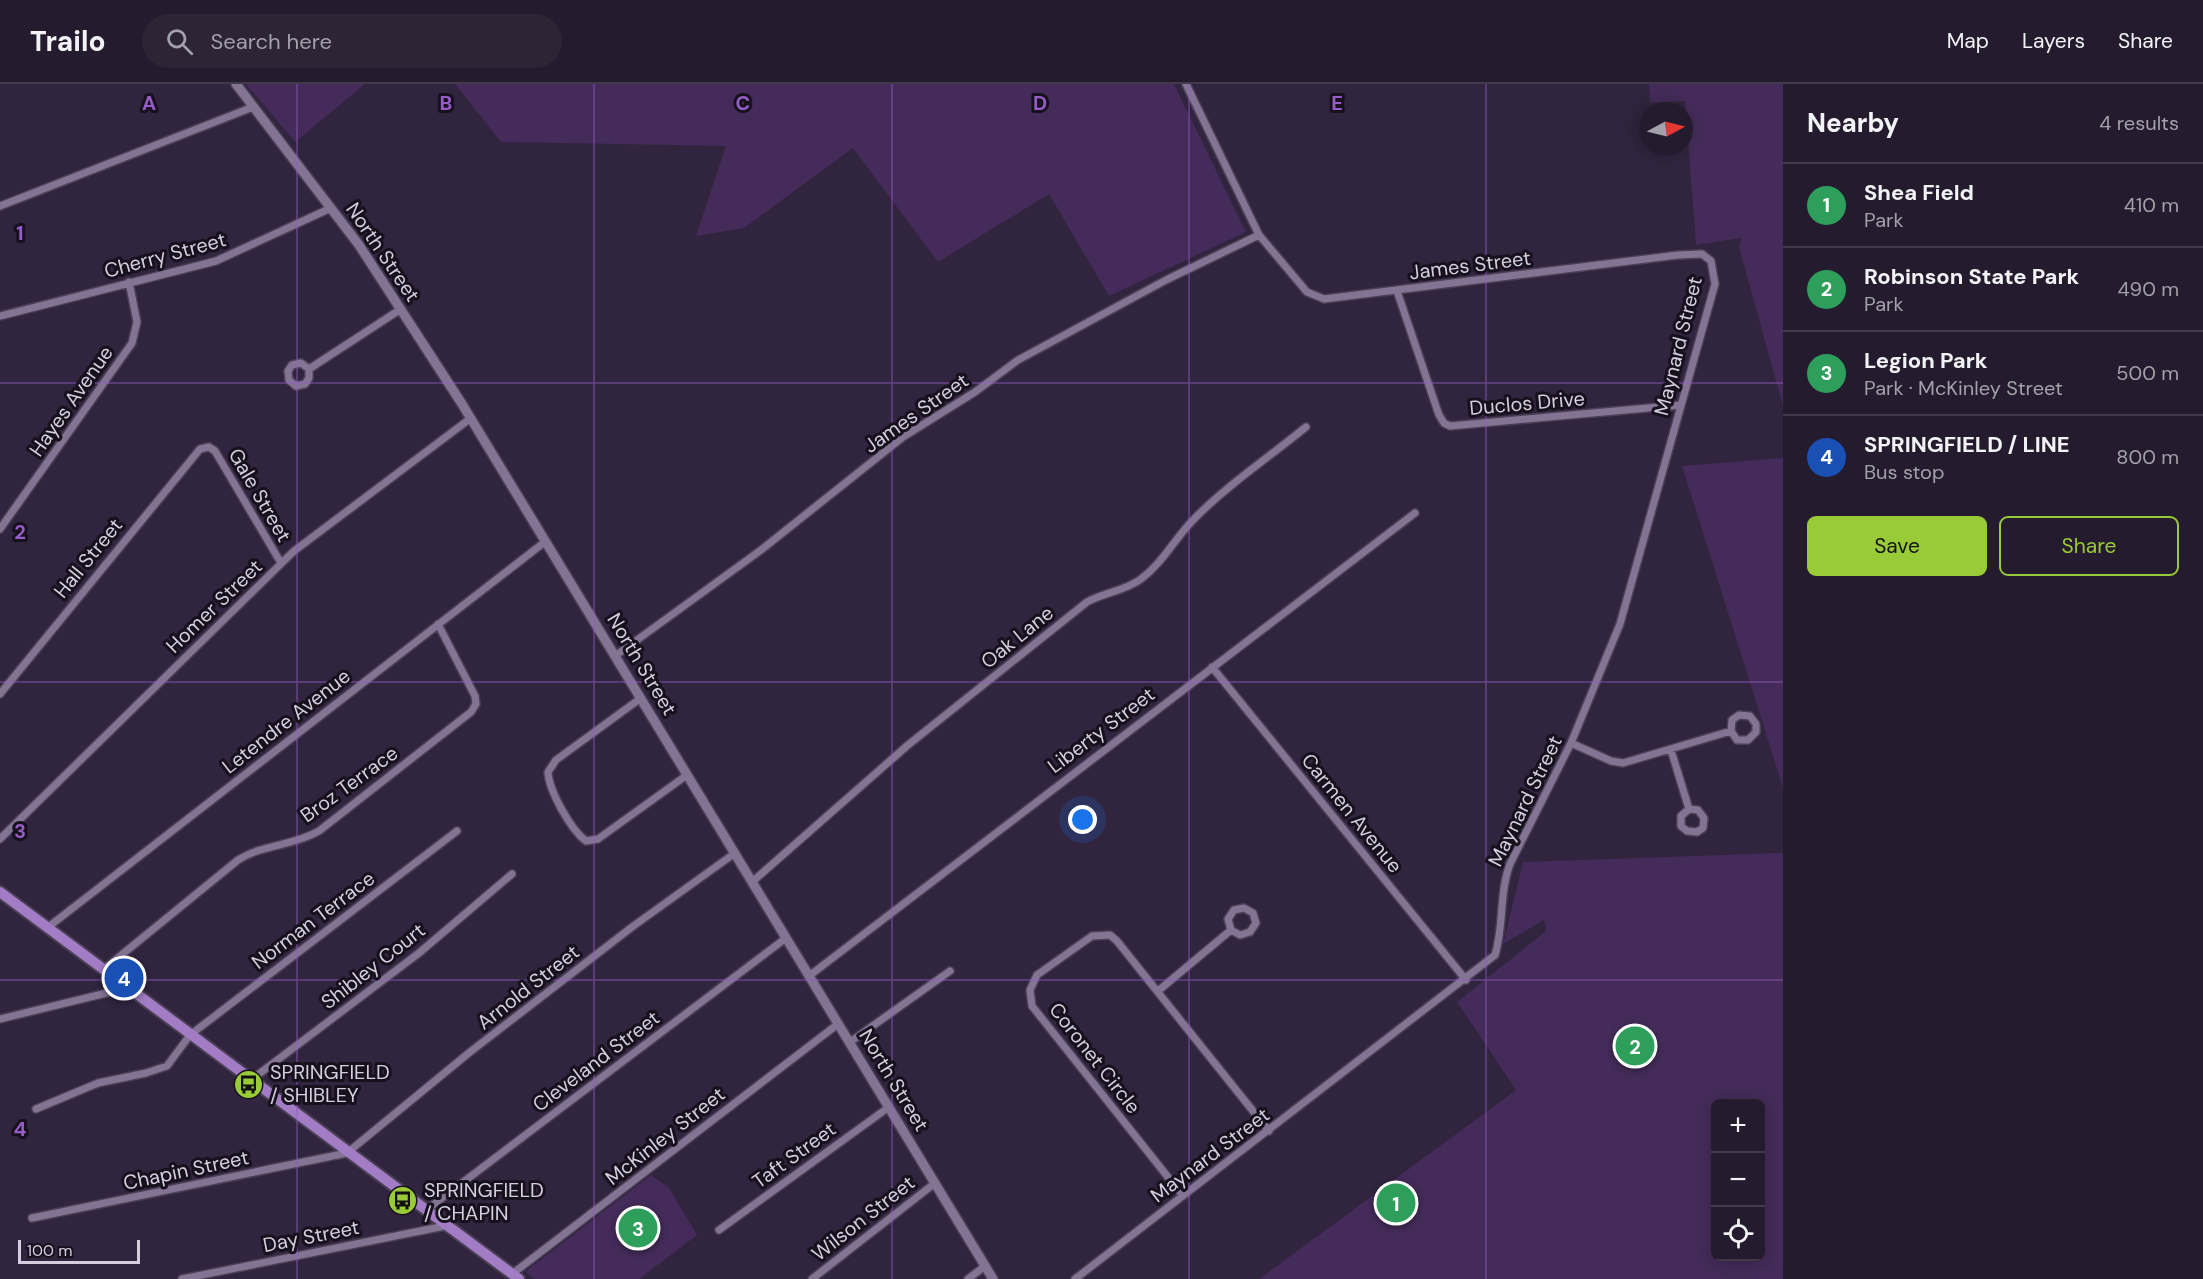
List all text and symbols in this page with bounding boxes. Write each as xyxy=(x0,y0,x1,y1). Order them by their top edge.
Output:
search box xyxy=(142,14,562,68)
text: Trailo xyxy=(30,23,106,60)
icon: search xyxy=(163,25,196,58)
text: Search here xyxy=(211,27,332,56)
text: Map xyxy=(1947,27,1989,55)
text: Layers xyxy=(2022,27,2085,55)
text: Share xyxy=(2118,27,2173,55)
text: A xyxy=(142,90,156,116)
text: B xyxy=(440,90,452,116)
text: C xyxy=(736,90,750,116)
text: D xyxy=(1033,90,1047,116)
text: E xyxy=(1331,90,1343,116)
north arrow xyxy=(1639,102,1693,156)
text: Nearby xyxy=(1807,106,1899,140)
text: 4 results xyxy=(2099,110,2179,136)
text: Shea Field xyxy=(1864,178,1974,207)
text: 1 xyxy=(1823,192,1830,218)
text: 410 m xyxy=(2124,192,2179,218)
street label: North Street xyxy=(340,197,426,307)
text: Park xyxy=(1864,207,1904,233)
text: 1 xyxy=(16,220,24,246)
street label: Cherry Street xyxy=(101,226,229,284)
street label: James Street xyxy=(1408,245,1532,285)
text: Robinson State Park xyxy=(1864,262,2079,291)
street label: Maynard Street xyxy=(1648,274,1708,418)
text: 2 xyxy=(1821,276,1832,302)
text: 490 m xyxy=(2117,276,2179,302)
text: Park xyxy=(1864,291,1904,317)
street label: Hayes Avenue xyxy=(23,341,119,461)
text: Legion Park xyxy=(1864,346,1987,375)
text: 3 xyxy=(1820,360,1833,386)
text: 500 m xyxy=(2116,360,2179,386)
street label: James Street xyxy=(859,367,974,459)
text: Park · McKinley Street xyxy=(1864,375,2063,401)
street label: Duclos Drive xyxy=(1468,385,1586,421)
text: SPRINGFIELD / LINE xyxy=(1864,430,2070,459)
street label: Gale Street xyxy=(223,444,297,547)
text: 4 xyxy=(1820,444,1833,470)
text: 800 m xyxy=(2116,444,2179,470)
text: Bus stop xyxy=(1864,459,1944,485)
street label: Hall Street xyxy=(48,513,128,603)
button: Save xyxy=(1807,516,1987,576)
button: Share xyxy=(1999,516,2179,576)
text: 2 xyxy=(14,519,26,545)
street label: Homer Street xyxy=(160,553,268,658)
street label: Oak Lane xyxy=(975,600,1059,674)
street label: North Street xyxy=(601,608,683,720)
street label: Letendre Avenue xyxy=(217,663,355,779)
street label: Liberty Street xyxy=(1042,681,1160,779)
street label: Maynard Street xyxy=(1482,731,1568,871)
street label: Broz Terrace xyxy=(295,740,403,828)
street label: Carmen Avenue xyxy=(1296,748,1408,878)
your location xyxy=(1068,805,1097,834)
text: 3 xyxy=(14,818,26,844)
street label: Norman Terrace xyxy=(246,865,380,975)
street label: Shibley Court xyxy=(316,917,430,1015)
street label: Arnold Street xyxy=(472,939,585,1035)
pin: 4 xyxy=(104,956,144,1000)
street label: Coronet Circle xyxy=(1043,997,1147,1119)
street label: Cleveland Street xyxy=(527,1005,665,1117)
street label: North Street xyxy=(853,1024,935,1136)
pin: 2 xyxy=(1616,1024,1654,1068)
place label: SPRINGFIELD / SHIBLEY xyxy=(270,1059,390,1108)
bus stop icon: SPRINGFIELD / SHIBLEY xyxy=(233,1068,265,1100)
street label: McKinley Street xyxy=(600,1081,730,1191)
map controls xyxy=(1711,1099,1765,1261)
button: + xyxy=(1711,1099,1765,1153)
street label: Maynard Street xyxy=(1145,1102,1275,1208)
text: 4 xyxy=(14,1116,27,1142)
street label: Taft Street xyxy=(747,1116,841,1194)
street label: Chapin Street xyxy=(121,1144,251,1196)
button: − xyxy=(1711,1153,1765,1207)
street label: Wilson Street xyxy=(806,1169,920,1266)
place label: SPRINGFIELD / CHAPIN xyxy=(424,1177,544,1226)
pin: 1 xyxy=(1376,1180,1416,1226)
bus stop icon: SPRINGFIELD / CHAPIN xyxy=(387,1185,419,1217)
pin: 3 xyxy=(618,1206,658,1250)
button: locate xyxy=(1711,1207,1765,1261)
street label: Day Street xyxy=(261,1214,361,1258)
scale bar xyxy=(18,1237,140,1264)
text: 100 m xyxy=(27,1240,72,1261)

